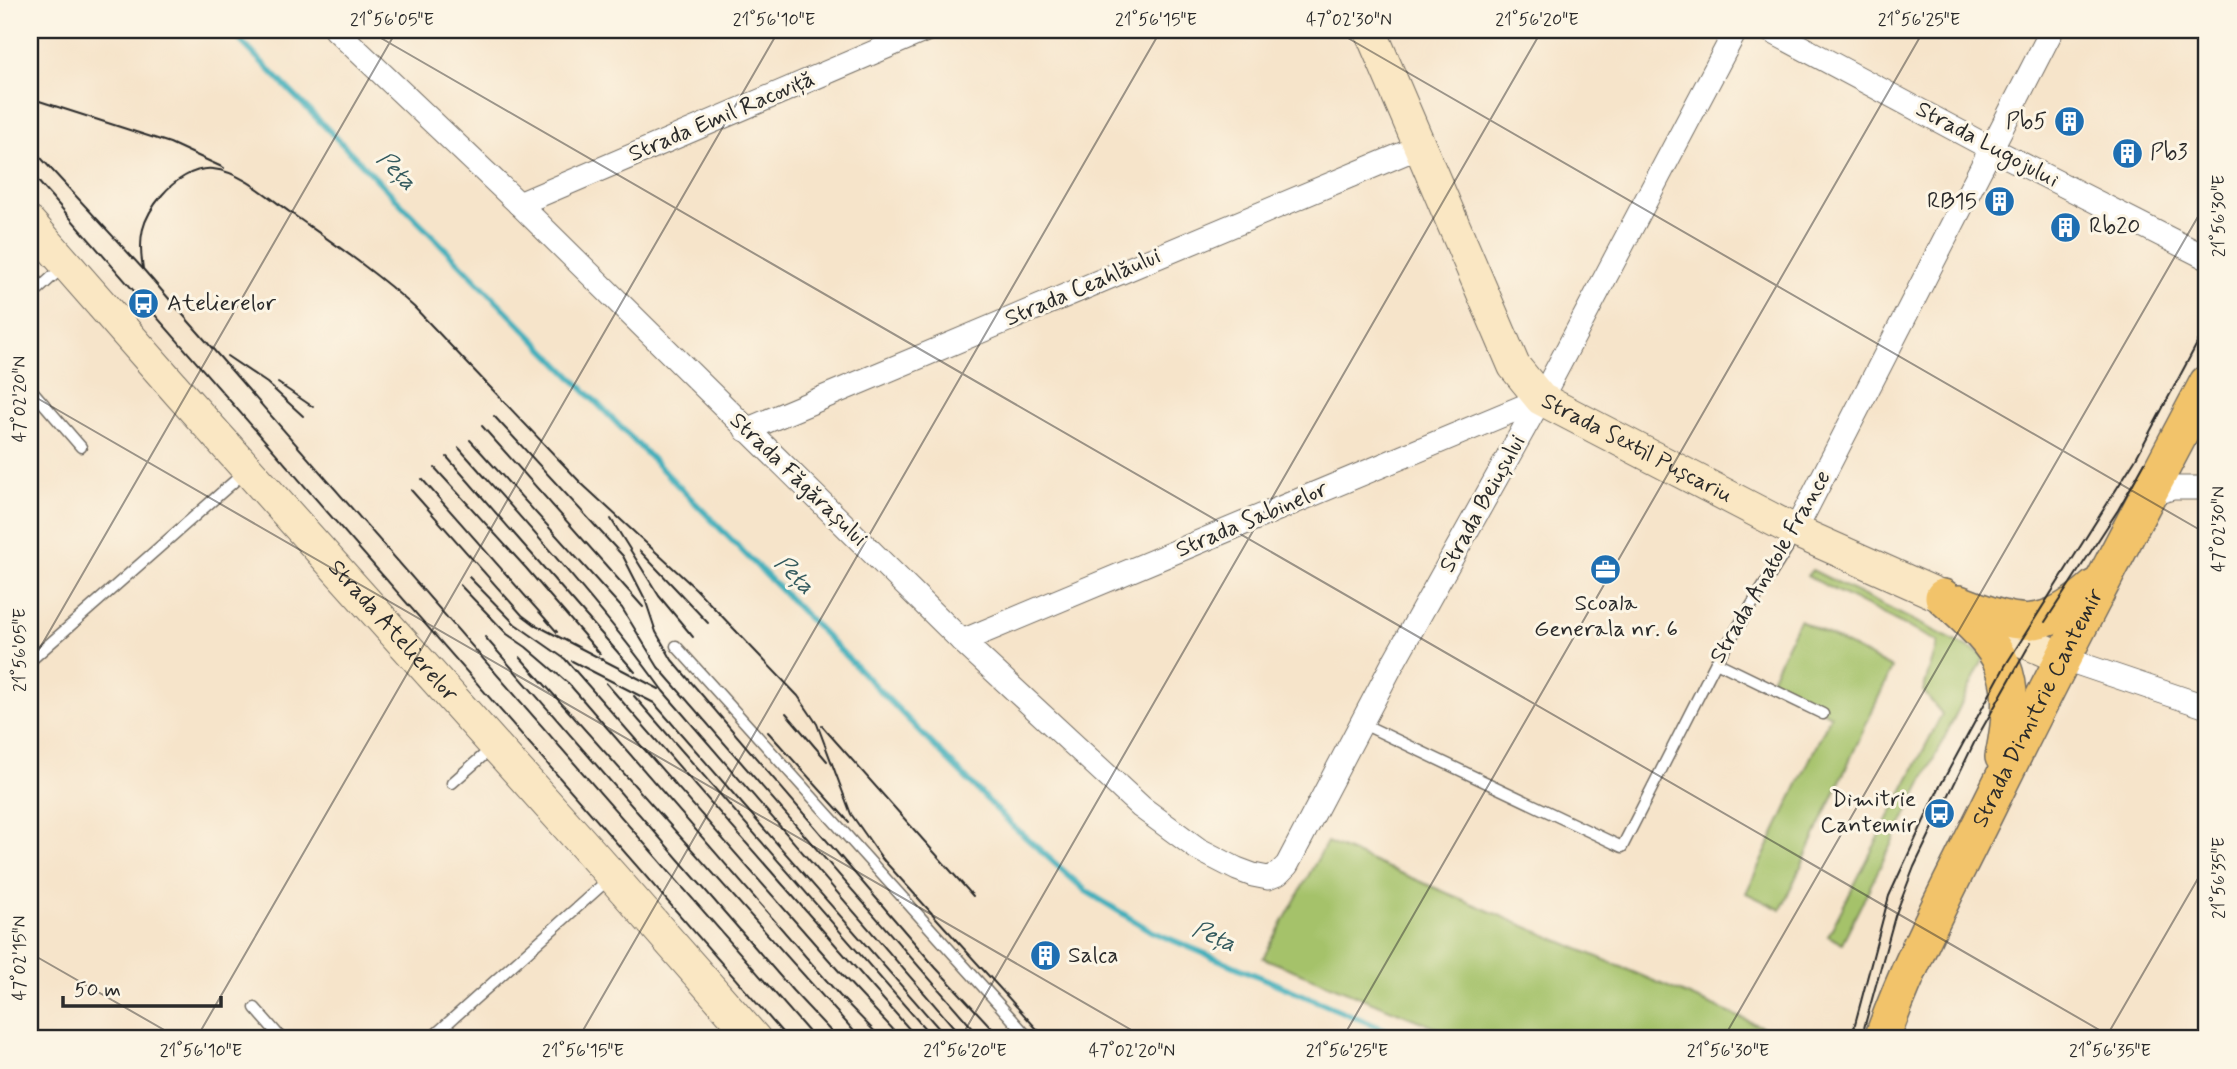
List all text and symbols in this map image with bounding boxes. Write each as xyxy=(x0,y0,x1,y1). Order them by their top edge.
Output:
text: 21°56'05"E xyxy=(350,8,434,32)
text: 21°56'10"E xyxy=(733,8,815,32)
text: 21°56'15"E xyxy=(1115,8,1197,32)
text: 47°02'30"N xyxy=(1306,8,1392,32)
text: 21°56'20"E xyxy=(1495,8,1579,32)
text: 21°56'25"E xyxy=(1878,8,1960,32)
street label: Strada Emil Racoviță xyxy=(624,64,820,170)
street label: Strada Lugojului xyxy=(1909,95,2064,197)
building icon: Pb5 xyxy=(2053,105,2087,139)
place label: Pb5 xyxy=(2006,107,2047,137)
building icon: Pb3 xyxy=(2110,136,2144,170)
place label: Pb3 xyxy=(2150,138,2188,168)
water label: Peța xyxy=(369,144,423,198)
text: 21°56'30"E xyxy=(2207,175,2231,257)
building icon: RB15 xyxy=(1983,185,2017,219)
place label: RB15 xyxy=(1927,187,1977,217)
building icon: Rb20 xyxy=(2049,210,2083,244)
place label: Rb20 xyxy=(2089,212,2140,242)
street label: Strada Ceahlăului xyxy=(1001,242,1165,334)
bus stop icon: Atelierelor xyxy=(127,287,161,321)
place label: Atelierelor xyxy=(167,289,276,319)
text: 47°02'20"N xyxy=(8,356,32,442)
street label: Strada Sextil Pușcariu xyxy=(1536,387,1737,511)
street label: Strada Făgărașului xyxy=(723,406,873,554)
street label: Strada Beiușului xyxy=(1433,430,1533,578)
street label: Strada Anatole France xyxy=(1703,465,1839,669)
street label: Strada Sabinelor xyxy=(1171,474,1333,565)
text: 47°02'30"N xyxy=(2207,486,2231,572)
water label: Peța xyxy=(767,548,821,602)
office icon: Scoala Generala nr. 6 xyxy=(1589,553,1623,587)
street label: Strada Atelierelor xyxy=(321,554,464,709)
street label: Strada Dimitrie Cantemir xyxy=(1966,583,2111,833)
place label: Scoala Generala nr. 6 xyxy=(1534,589,1678,645)
text: 21°56'05"E xyxy=(8,608,32,692)
place label: Dimitrie Cantemir xyxy=(1820,785,1916,841)
bus stop icon: Dimitrie Cantemir xyxy=(1922,796,1956,830)
text: 21°56'35"E xyxy=(2207,837,2231,919)
water label: Peța xyxy=(1188,914,1240,960)
text: 47°02'15"N xyxy=(8,915,32,1001)
building icon: Salca xyxy=(1028,939,1062,973)
place label: Salca xyxy=(1068,941,1119,971)
scale bar xyxy=(63,964,220,1008)
text: 50 m xyxy=(74,976,121,1004)
text: 21°56'10"E xyxy=(160,1039,242,1063)
text: 21°56'15"E xyxy=(542,1039,624,1063)
text: 21°56'20"E xyxy=(923,1039,1007,1063)
text: 47°02'20"N xyxy=(1089,1039,1175,1063)
text: 21°56'25"E xyxy=(1306,1039,1388,1063)
text: 21°56'30"E xyxy=(1687,1039,1769,1063)
text: 21°56'35"E xyxy=(2069,1039,2151,1063)

